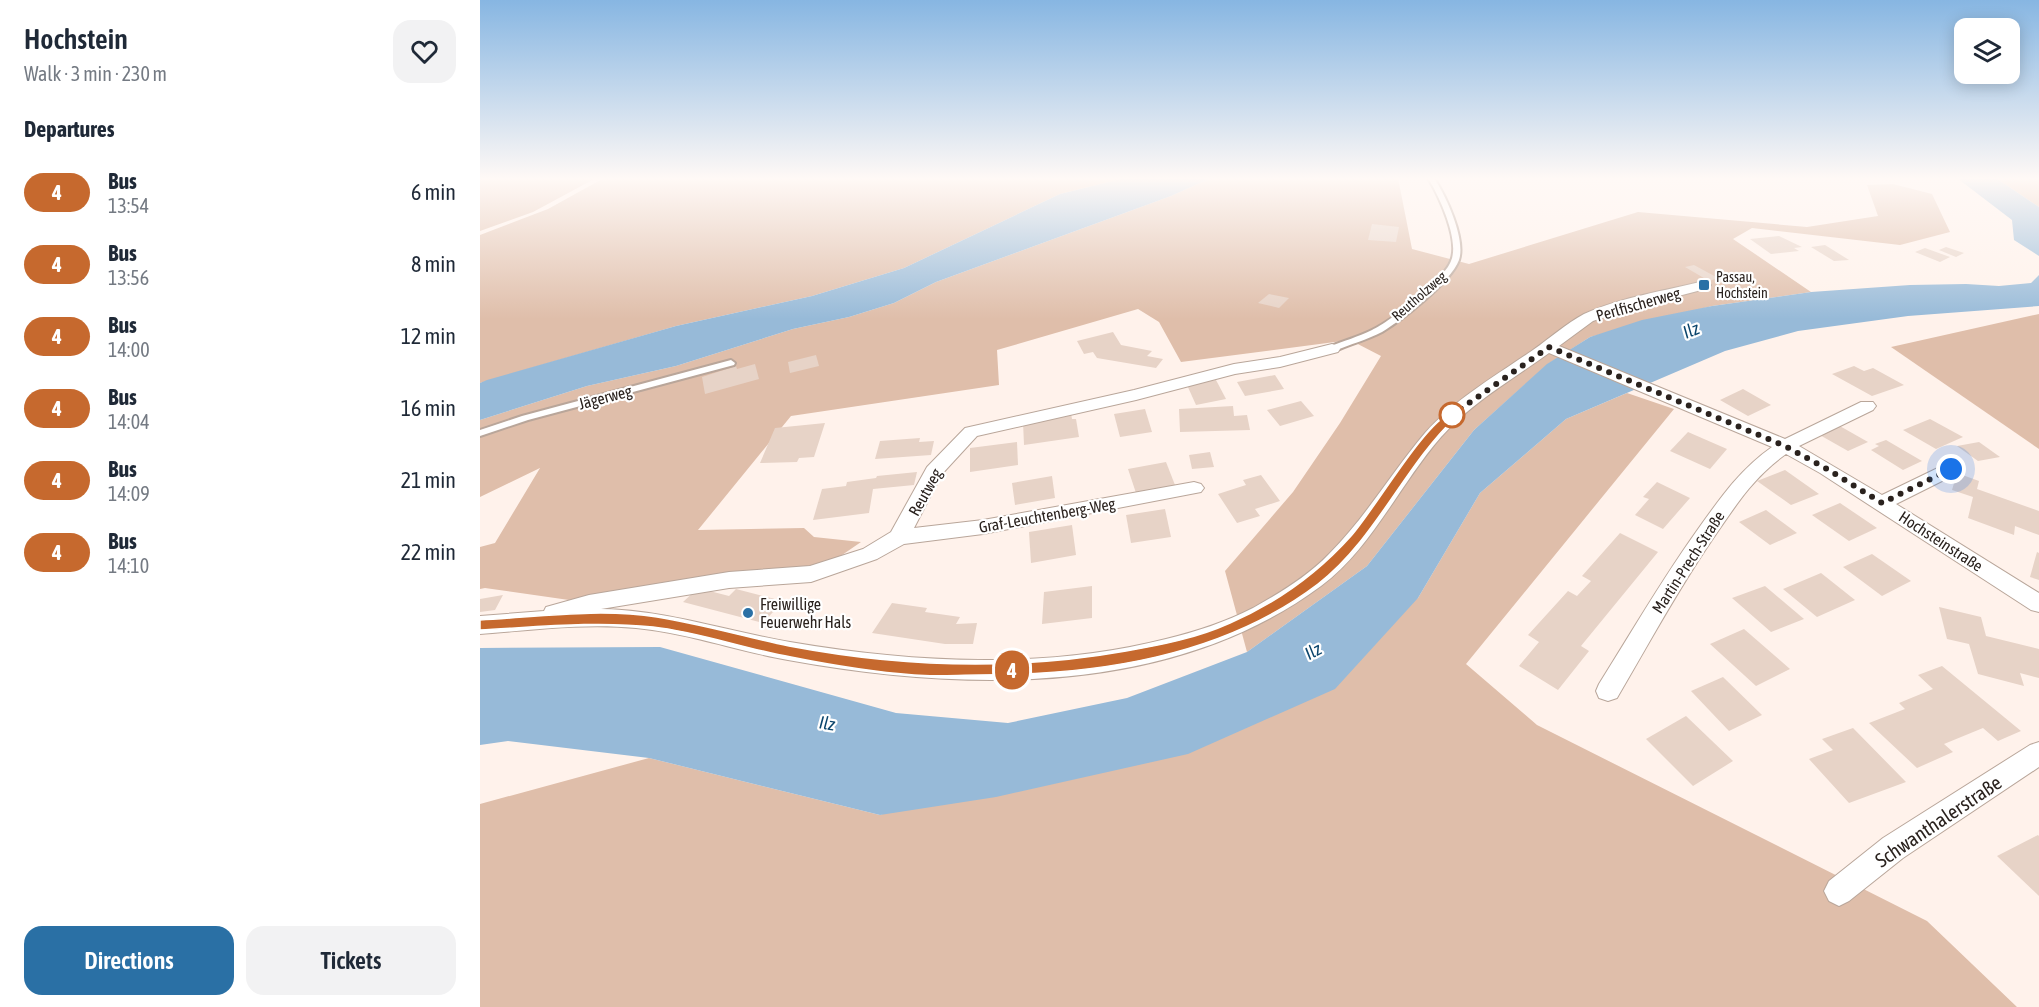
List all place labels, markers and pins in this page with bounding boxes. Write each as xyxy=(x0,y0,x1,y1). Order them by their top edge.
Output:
place label: Passau, Hochstein xyxy=(1716,269,1768,301)
marker: Passau, Hochstein xyxy=(1697,278,1711,292)
unlabelled marker xyxy=(1439,402,1465,428)
place label: Freiwillige Feuerwehr Hals xyxy=(760,595,851,631)
marker: Freiwillige Feuerwehr Hals xyxy=(741,606,755,620)

